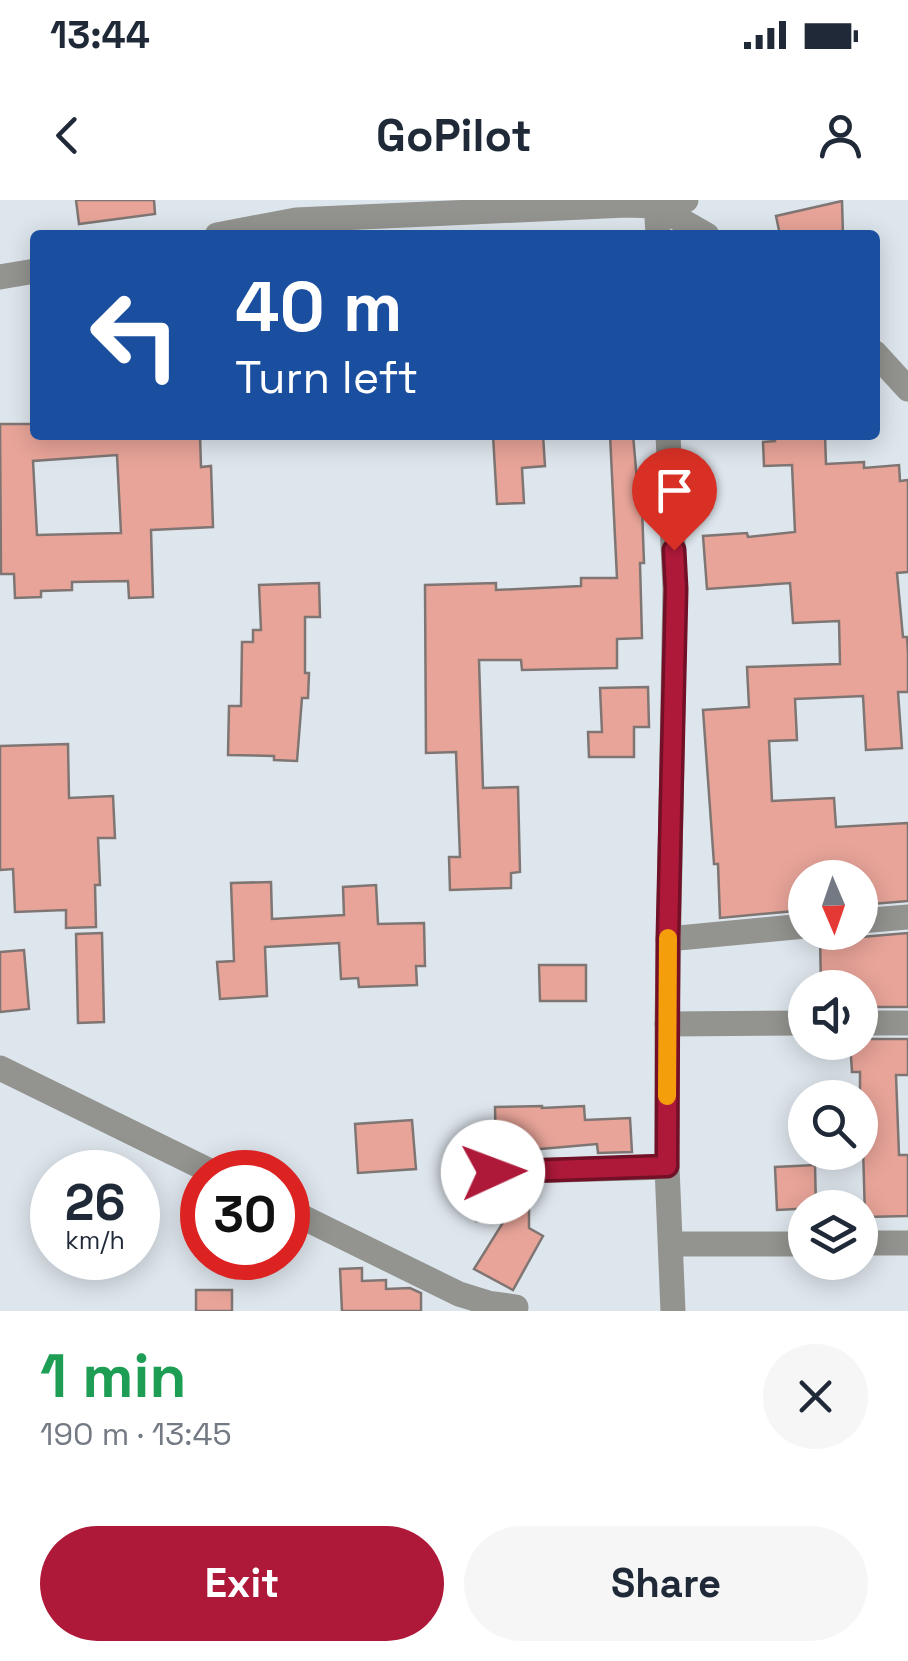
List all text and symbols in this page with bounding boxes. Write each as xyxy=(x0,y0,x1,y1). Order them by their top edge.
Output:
text: 13:44 xyxy=(50,11,150,59)
text: GoPilot xyxy=(376,107,532,164)
icon: back xyxy=(40,108,95,163)
icon: person xyxy=(813,108,868,163)
text: 40 m xyxy=(235,262,402,351)
icon: left xyxy=(70,270,200,400)
text: Turn left xyxy=(235,349,418,406)
pin xyxy=(632,448,717,551)
icon: arrive xyxy=(647,463,702,518)
north arrow xyxy=(788,860,878,950)
map controls xyxy=(788,860,878,1280)
button: sound xyxy=(788,970,878,1060)
button: search xyxy=(788,1080,878,1170)
position arrow xyxy=(441,1120,545,1224)
speed limit sign: 30 xyxy=(180,1150,310,1280)
text: 26 xyxy=(65,1171,125,1235)
button: layers xyxy=(788,1190,878,1280)
text: km/h xyxy=(65,1224,125,1256)
text: 1 min xyxy=(40,1338,187,1415)
button: close xyxy=(763,1344,868,1449)
text: 190 m · 13:45 xyxy=(40,1414,232,1454)
button: Exit xyxy=(40,1526,444,1641)
button: Share xyxy=(464,1526,868,1641)

